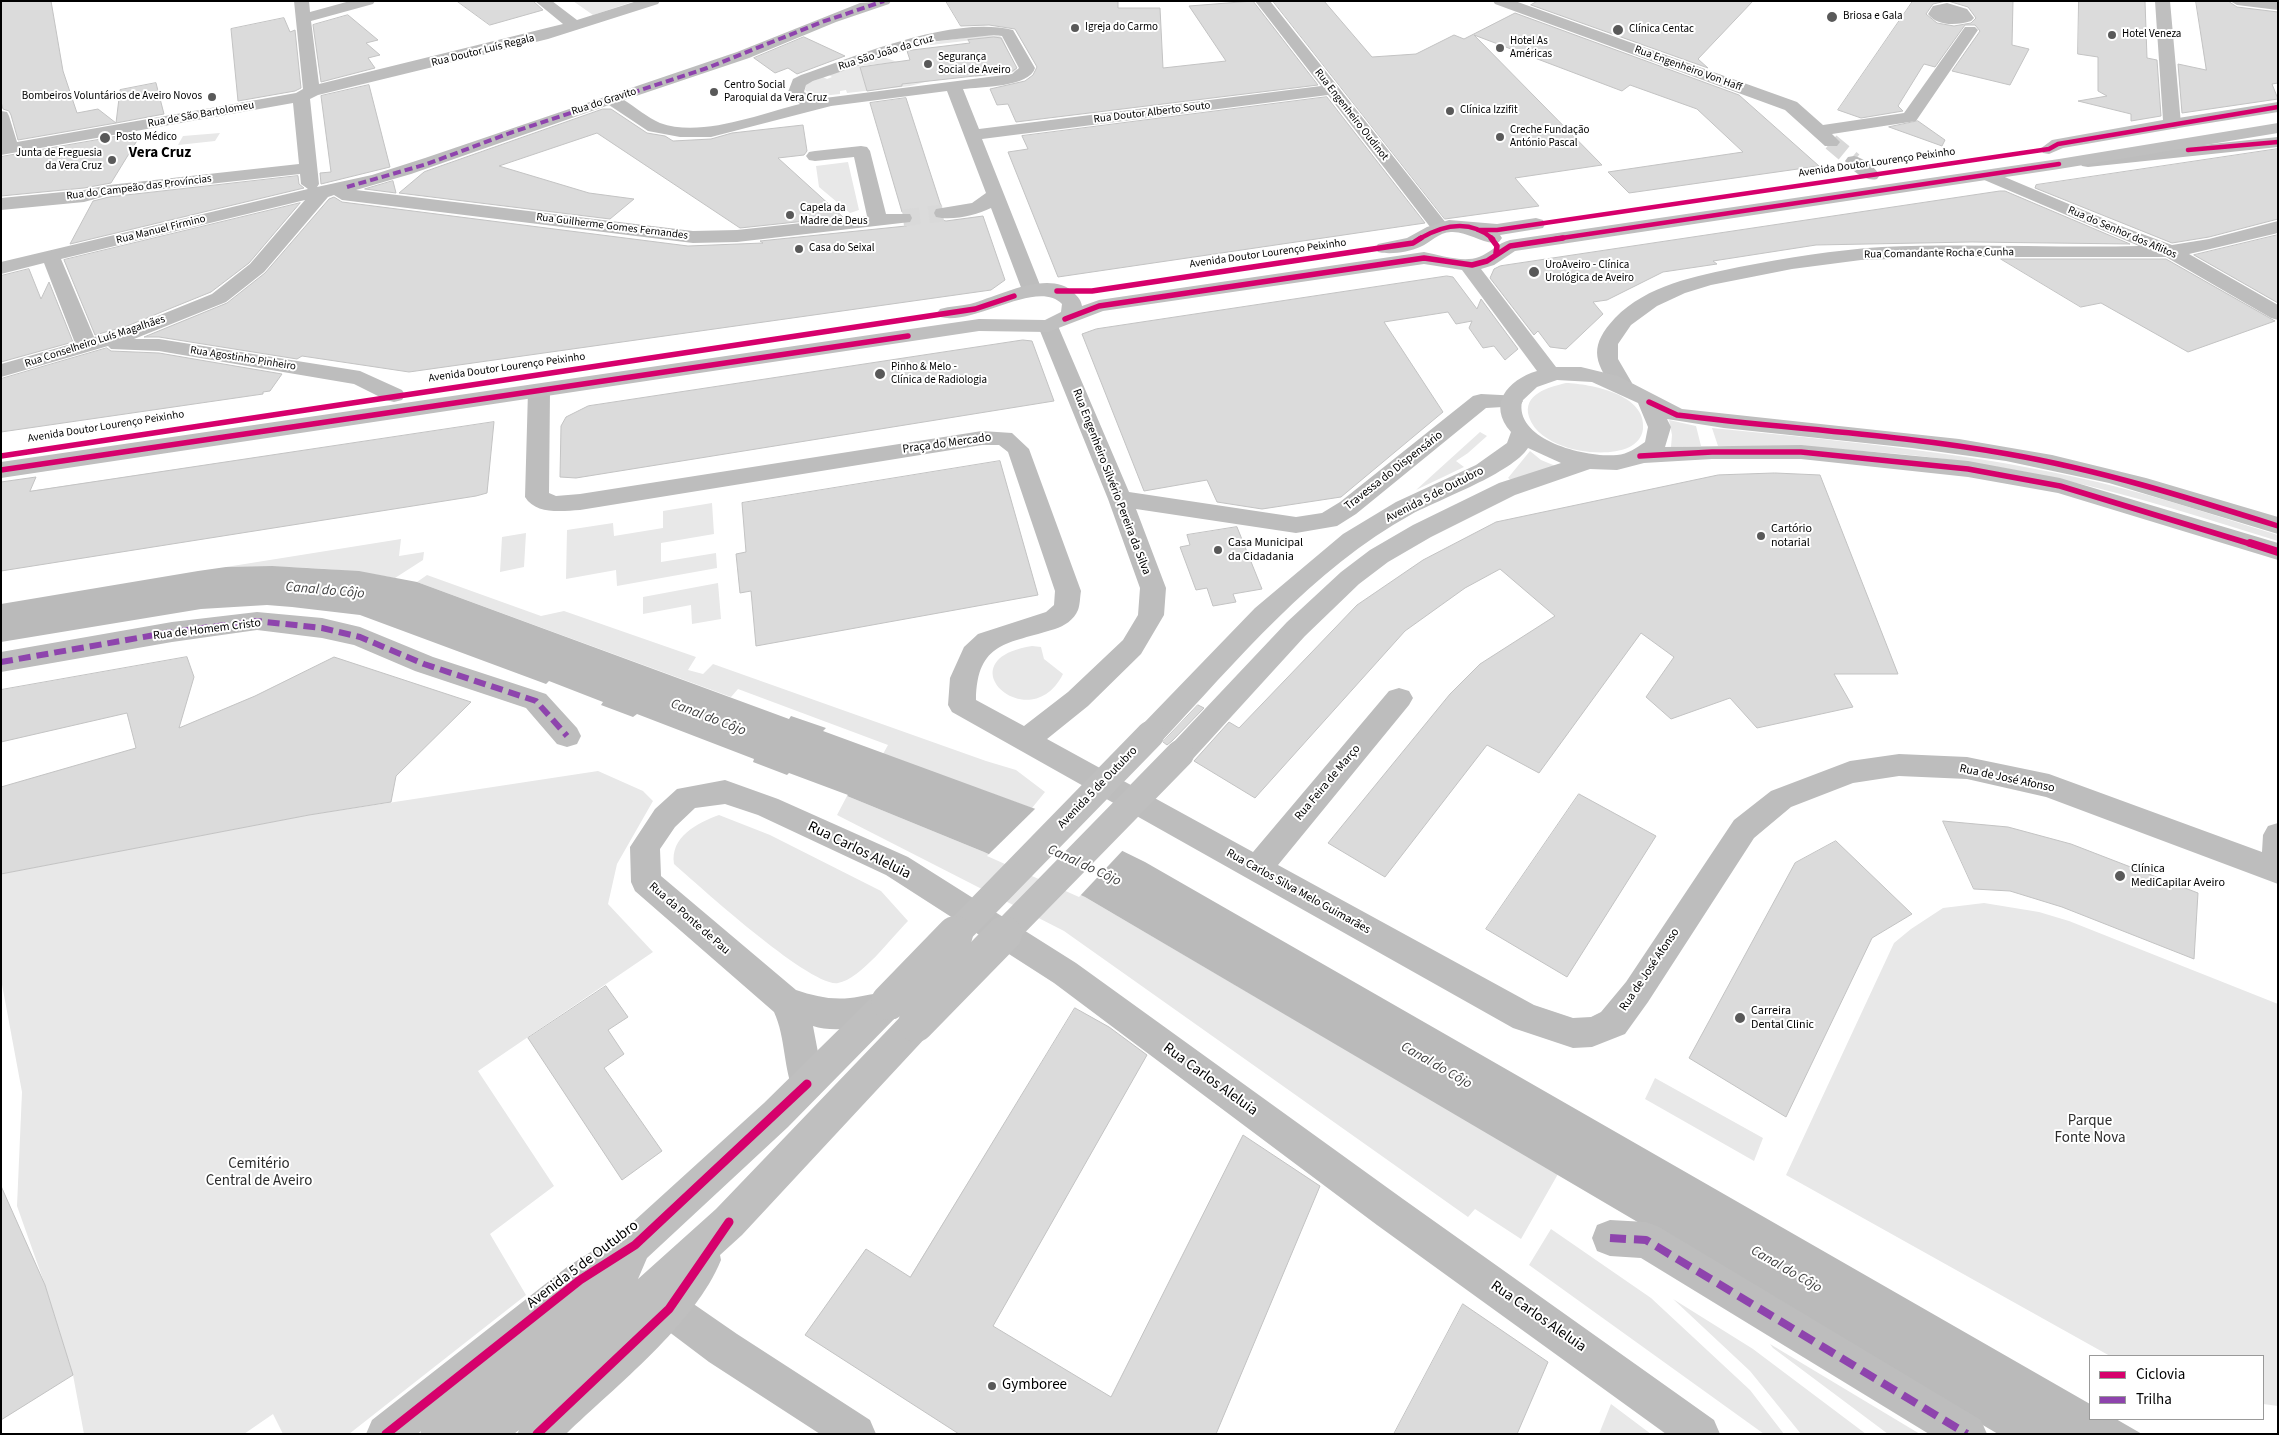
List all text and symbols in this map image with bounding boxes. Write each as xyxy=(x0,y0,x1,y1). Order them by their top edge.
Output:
marker: Briosa e Gala xyxy=(1825,10,1839,24)
place label: Briosa e Gala xyxy=(1843,10,1903,24)
place label: Igreja do Carmo xyxy=(1085,21,1158,35)
marker: Igreja do Carmo xyxy=(1069,22,1081,34)
marker: Clínica Centac xyxy=(1611,23,1625,37)
place label: Clínica Centac xyxy=(1629,23,1694,37)
place label: Hotel Veneza xyxy=(2122,28,2181,42)
marker: Hotel Veneza xyxy=(2106,29,2118,41)
street label: Rua Doutor Luís Regala xyxy=(430,32,536,70)
street label: Rua São João da Cruz xyxy=(837,32,935,74)
place label: Hotel As Américas xyxy=(1510,35,1552,61)
marker: Hotel As Américas xyxy=(1494,42,1506,54)
street label: Rua Engenheiro Von Haff xyxy=(1632,43,1744,95)
place label: Segurança Social de Aveiro xyxy=(938,51,1011,77)
marker: Segurança Social de Aveiro xyxy=(922,58,934,70)
street label: Rua Engenheiro Oudinot xyxy=(1311,67,1391,163)
place label: Centro Social Paroquial da Vera Cruz xyxy=(724,79,827,105)
street label: Rua do Gravito xyxy=(570,85,638,119)
marker: Centro Social Paroquial da Vera Cruz xyxy=(708,86,720,98)
place label: Bombeiros Voluntários de Aveiro Novos xyxy=(22,90,202,104)
marker: Bombeiros Voluntários de Aveiro Novos xyxy=(206,91,218,103)
street label: Rua de São Bartolomeu xyxy=(147,99,255,131)
street label: Rua Doutor Alberto Souto xyxy=(1093,99,1211,127)
place label: Clínica Izzifit xyxy=(1460,104,1518,118)
marker: Clínica Izzifit xyxy=(1444,105,1456,117)
place label: Creche Fundação António Pascal xyxy=(1510,124,1589,150)
marker: Posto Médico xyxy=(98,131,112,145)
place label: Posto Médico xyxy=(116,131,177,145)
marker: Creche Fundação António Pascal xyxy=(1494,131,1506,143)
district label: Vera Cruz xyxy=(129,145,191,163)
street label: Avenida Doutor Lourenço Peixinho xyxy=(1798,145,1956,181)
place label: Junta de Freguesia da Vera Cruz xyxy=(16,147,102,173)
marker: Junta de Freguesia da Vera Cruz xyxy=(106,154,118,166)
street label: Rua do Campeão das Províncias xyxy=(66,173,212,203)
place label: Capela da Madre de Deus xyxy=(800,202,868,228)
street label: Rua do Senhor dos Aflitos xyxy=(2066,204,2178,262)
marker: Capela da Madre de Deus xyxy=(784,209,796,221)
street label: Rua Guilherme Gomes Fernandes xyxy=(535,211,689,243)
street label: Rua Manuel Firmino xyxy=(115,212,207,248)
street label: Avenida Doutor Lourenço Peixinho xyxy=(1189,236,1347,272)
place label: Casa do Seixal xyxy=(809,242,875,256)
marker: Casa do Seixal xyxy=(793,243,805,255)
street label: Rua Comandante Rocha e Cunha xyxy=(1864,246,2014,262)
place label: UroAveiro - Clínica Urológica de Aveiro xyxy=(1545,259,1634,285)
marker: UroAveiro - Clínica Urológica de Aveiro xyxy=(1527,265,1541,279)
street label: Rua Conselheiro Luís Magalhães xyxy=(23,313,167,371)
street label: Rua Agostinho Pinheiro xyxy=(189,344,297,374)
street label: Avenida Doutor Lourenço Peixinho xyxy=(428,350,586,386)
place label: Pinho & Melo - Clínica de Radiologia xyxy=(891,361,987,387)
marker: Pinho & Melo - Clínica de Radiologia xyxy=(873,367,887,381)
street label: Rua Engenheiro Silvério Pereira da Silva xyxy=(1069,387,1153,577)
street label: Avenida Doutor Lourenço Peixinho xyxy=(27,408,185,446)
street label: Travessa do Dispensário xyxy=(1342,428,1446,514)
street label: Praça do Mercado xyxy=(902,431,992,457)
street label: Avenida 5 de Outubro xyxy=(1384,464,1486,526)
place label: Cartório notarial xyxy=(1771,522,1812,550)
marker: Cartório notarial xyxy=(1755,530,1767,542)
place label: Casa Municipal da Cidadania xyxy=(1228,536,1303,564)
marker: Casa Municipal da Cidadania xyxy=(1212,544,1224,556)
water label: Canal do Côjo xyxy=(285,579,365,603)
street label: Rua de Homem Cristo xyxy=(152,616,262,644)
water label: Canal do Côjo xyxy=(668,696,748,740)
street label: Rua Feira de Março xyxy=(1292,742,1364,824)
street label: Avenida 5 de Outubro xyxy=(1055,744,1141,832)
street label: Rua de José Afonso xyxy=(1958,762,2056,796)
street label: Rua Carlos Aleluia xyxy=(805,818,913,884)
water label: Canal do Côjo xyxy=(1045,842,1123,890)
street label: Rua Carlos Silva Melo Guimarães xyxy=(1223,846,1373,938)
place label: Clínica MediCapilar Aveiro xyxy=(2131,862,2225,890)
marker: Clínica MediCapilar Aveiro xyxy=(2113,869,2127,883)
street label: Rua da Ponte de Pau xyxy=(646,880,732,958)
street label: Rua de José Afonso xyxy=(1617,926,1683,1014)
place label: Carreira Dental Clinic xyxy=(1751,1004,1814,1032)
marker: Carreira Dental Clinic xyxy=(1733,1011,1747,1025)
water label: Canal do Côjo xyxy=(1397,1039,1475,1093)
street label: Rua Carlos Aleluia xyxy=(1159,1040,1261,1120)
park label: Parque Fonte Nova xyxy=(2055,1113,2125,1148)
park label: Cemitério Central de Aveiro xyxy=(206,1156,312,1191)
street label: Avenida 5 de Outubro xyxy=(524,1217,642,1313)
water label: Canal do Côjo xyxy=(1747,1243,1825,1297)
street label: Rua Carlos Aleluia xyxy=(1487,1277,1589,1357)
legend xyxy=(2089,1355,2264,1420)
text: Ciclovia xyxy=(2136,1364,2185,1385)
place label: Gymboree xyxy=(1002,1377,1067,1395)
marker: Gymboree xyxy=(986,1380,998,1392)
text: Trilha xyxy=(2136,1389,2172,1410)

